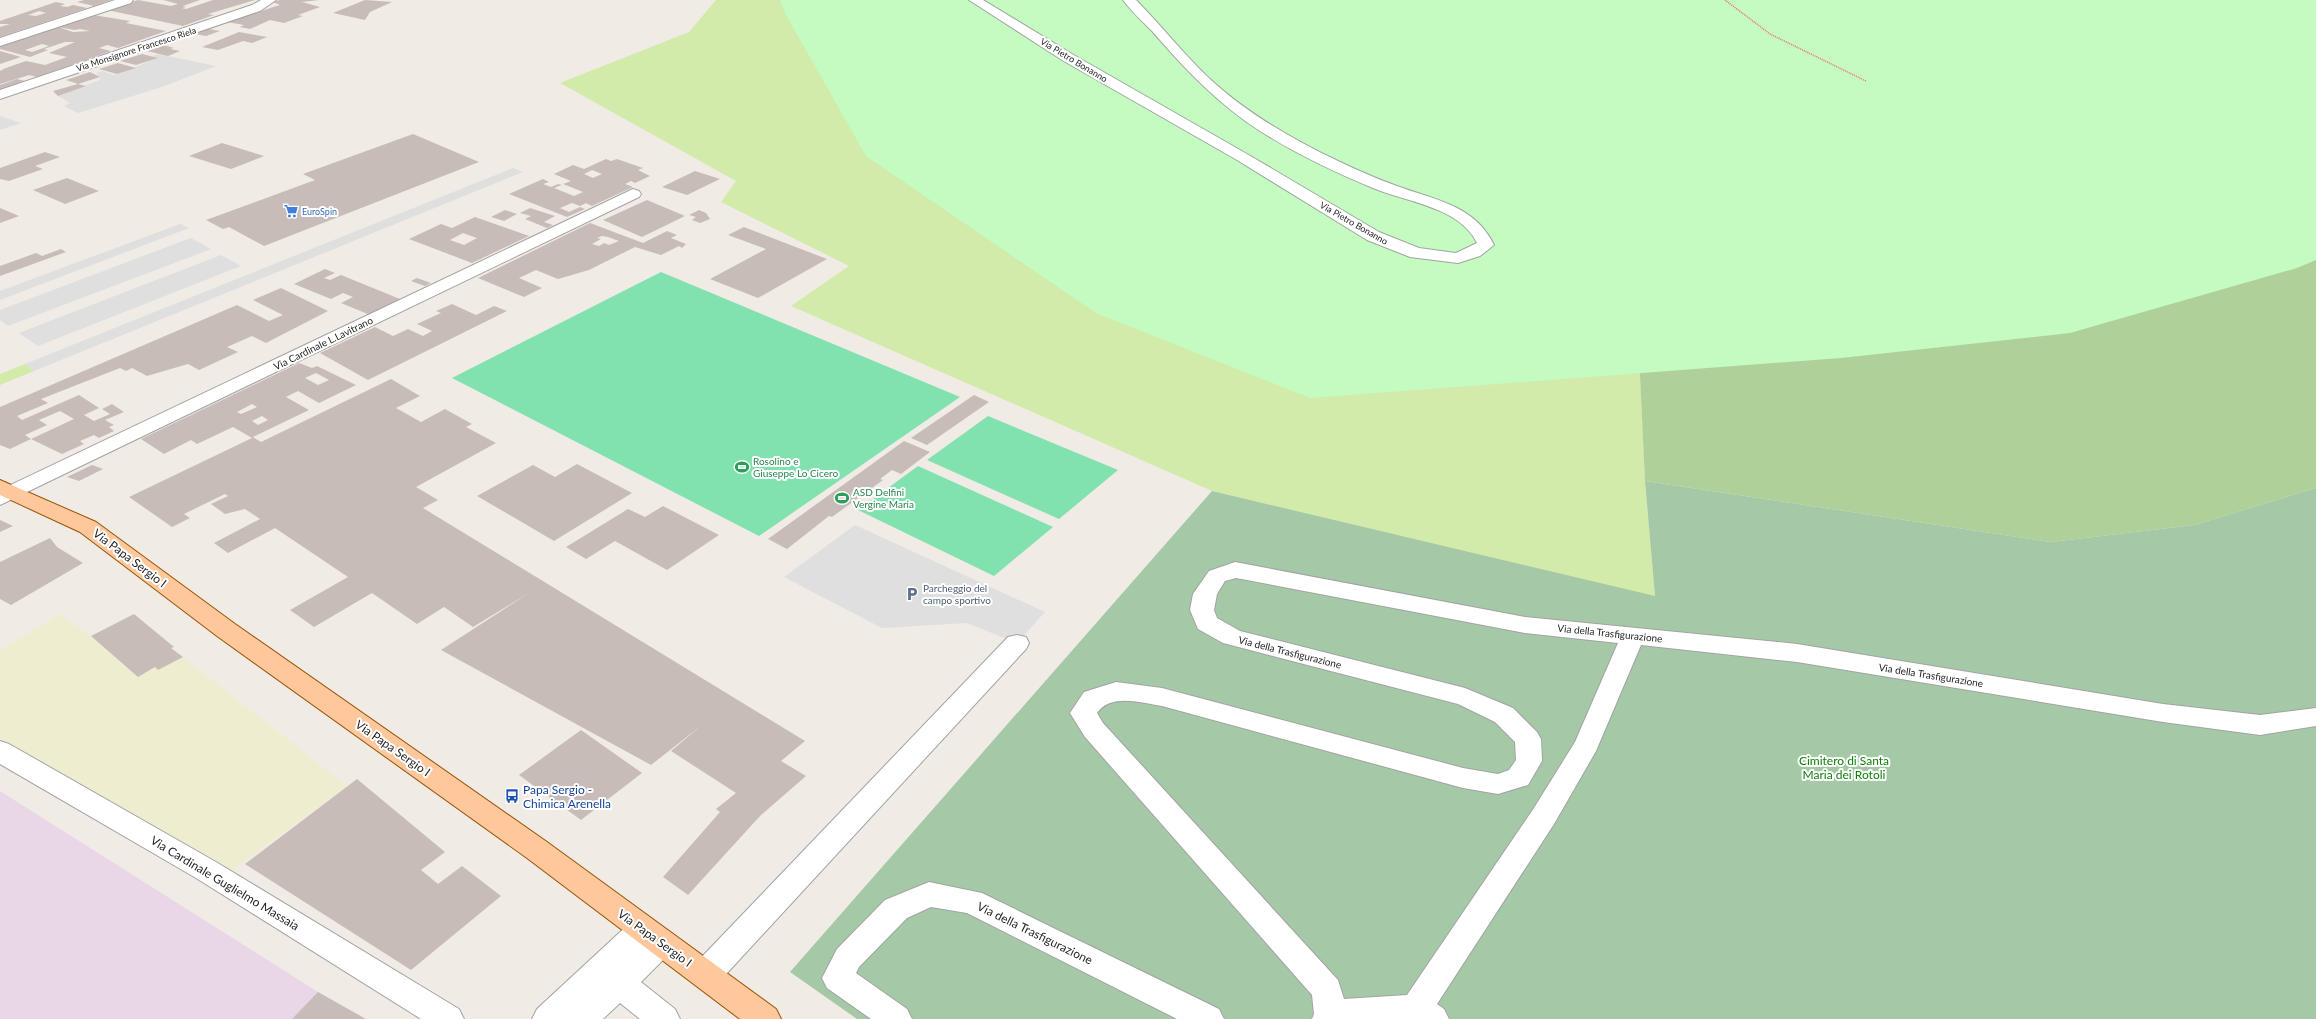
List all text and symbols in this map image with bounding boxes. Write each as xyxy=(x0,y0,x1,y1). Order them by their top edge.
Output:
street label: Via Monsignore Francesco Riela xyxy=(75,24,197,74)
street label: Via Pietro Bonanno xyxy=(1038,36,1110,84)
street label: Via Pietro Bonanno xyxy=(1318,199,1390,247)
supermarket icon: EuroSpin xyxy=(283,203,299,219)
place label: EuroSpin xyxy=(302,206,337,217)
street label: Via Cardinale L.Lavitrano xyxy=(271,314,375,372)
place label: Rosolino e Giuseppe Lo Cicero xyxy=(753,455,838,479)
sports icon: Rosolino e Giuseppe Lo Cicero xyxy=(734,459,750,475)
place label: ASD Delfini Vergine Maria xyxy=(853,486,914,510)
sports icon: ASD Delfini Vergine Maria xyxy=(834,490,850,506)
street label: Via Papa Sergio I xyxy=(90,525,170,591)
place label: Parcheggio del campo sportivo xyxy=(923,582,991,606)
parking icon: Parcheggio del campo sportivo xyxy=(904,586,920,602)
street label: Via della Trasfigurazione xyxy=(1557,622,1663,644)
street label: Via della Trasfigurazione xyxy=(1237,633,1343,671)
street label: Via della Trasfigurazione xyxy=(1878,661,1984,689)
street label: Via Papa Sergio I xyxy=(353,717,433,779)
park label: Cimitero di Santa Maria dei Rotoli xyxy=(1799,753,1889,782)
place label: Papa Sergio - Chimica Arenella xyxy=(523,782,611,811)
bus stop icon: Papa Sergio - Chimica Arenella xyxy=(504,788,520,804)
street label: Via Cardinale Guglielmo Massaia xyxy=(148,833,302,933)
street label: Via della Trasfigurazione xyxy=(975,898,1095,968)
street label: Via Papa Sergio I xyxy=(615,906,695,970)

